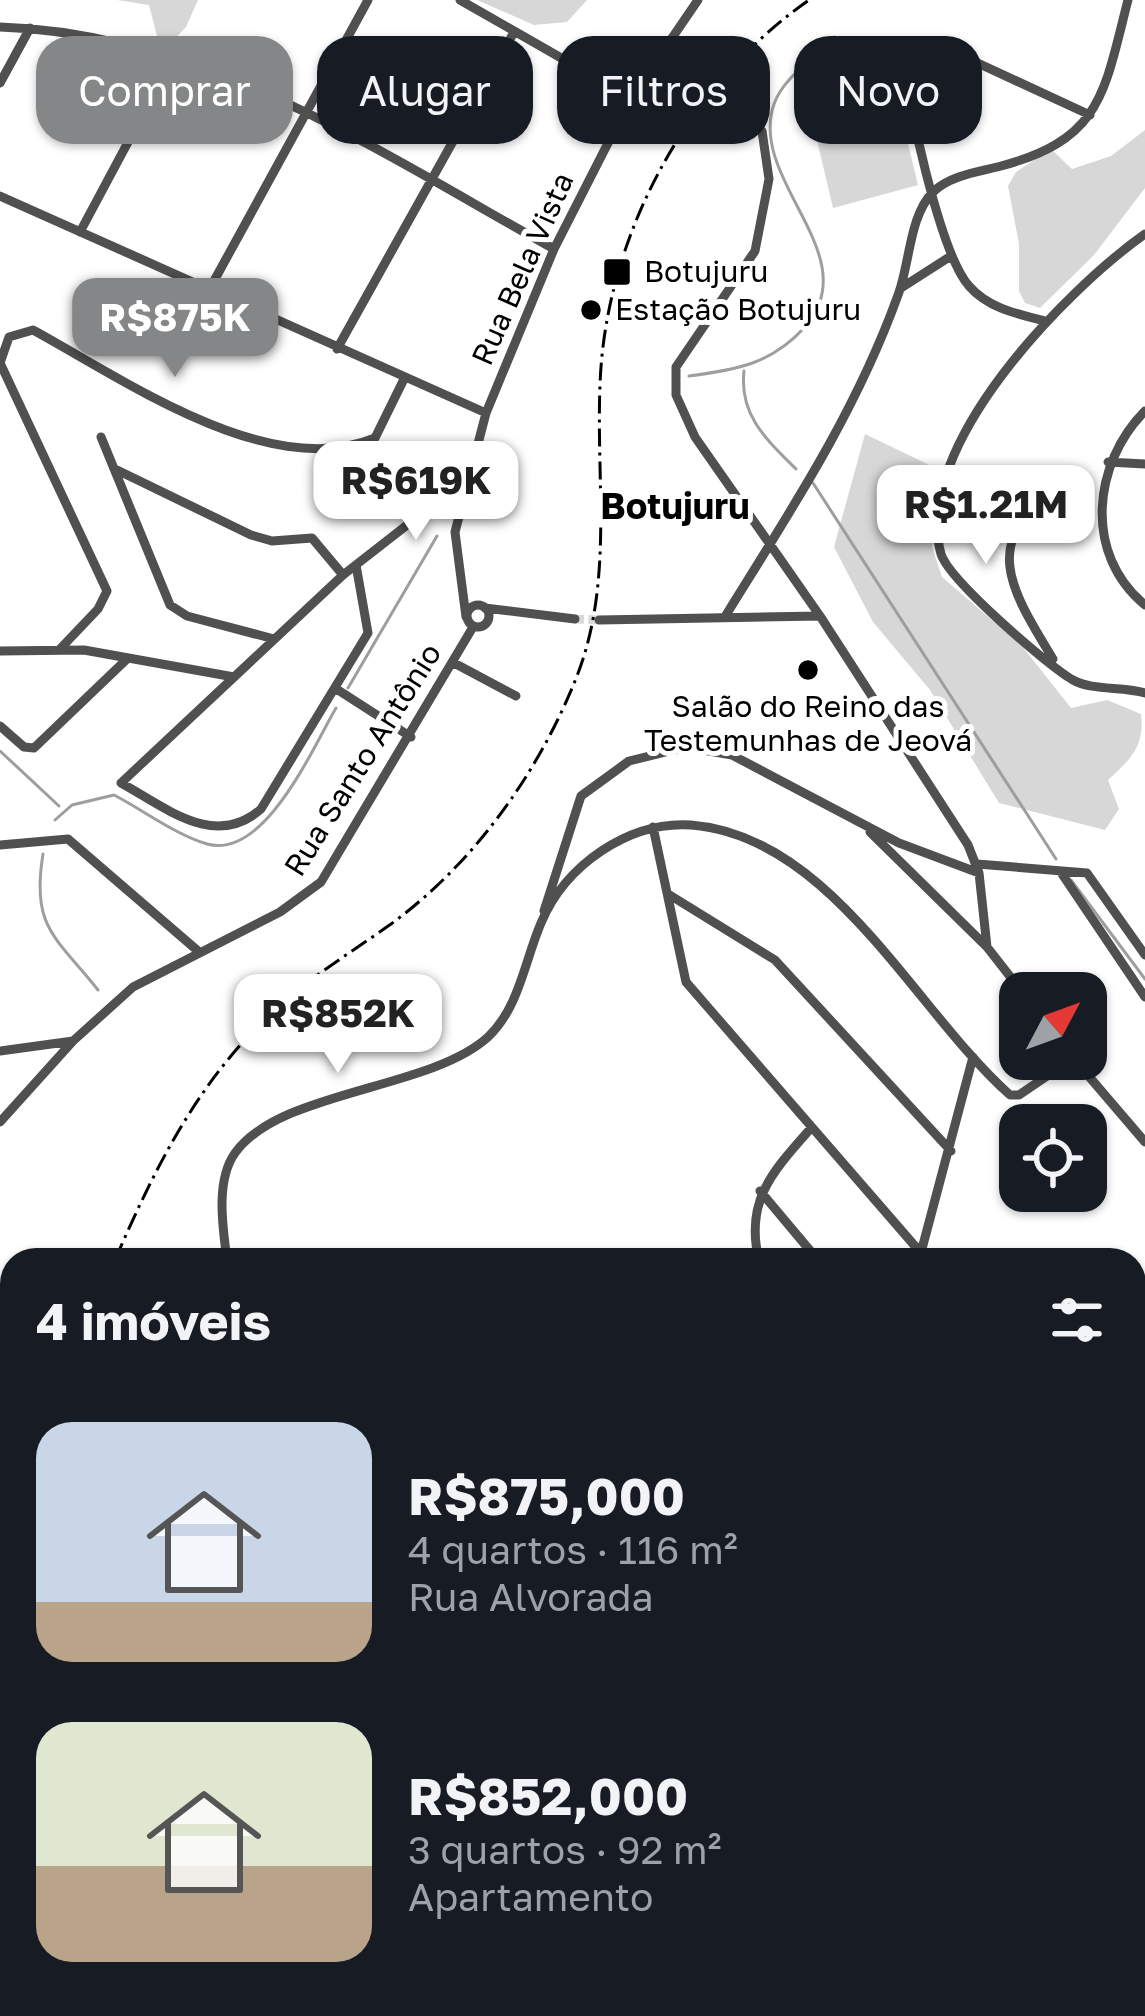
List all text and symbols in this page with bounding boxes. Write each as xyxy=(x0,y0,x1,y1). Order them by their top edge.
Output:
chip: Comprar xyxy=(36,36,293,144)
chip: Alugar xyxy=(317,36,533,144)
chip: Filtros xyxy=(557,36,770,144)
chip: Novo xyxy=(794,36,982,144)
street label: Rua Bela Vista xyxy=(464,167,581,370)
place label: Botujuru xyxy=(644,253,768,289)
marker: Botujuru xyxy=(601,256,633,288)
pin: R$875K xyxy=(77,278,273,380)
place label: Estação Botujuru xyxy=(615,291,861,327)
text: R$875K xyxy=(99,293,251,340)
marker: Estação Botujuru xyxy=(578,297,604,323)
pin: R$619K xyxy=(318,441,514,543)
text: R$619K xyxy=(340,456,492,503)
pin: R$1.21M xyxy=(875,465,1097,567)
text: R$1.21M xyxy=(904,480,1068,527)
district label: Botujuru xyxy=(600,484,750,527)
street label: Rua Santo Antônio xyxy=(276,637,448,882)
marker: Salão do Reino das Testemunhas de Jeová xyxy=(795,657,821,683)
place label: Salão do Reino das Testemunhas de Jeová xyxy=(644,688,972,758)
north arrow xyxy=(999,972,1107,1080)
map controls xyxy=(999,972,1107,1212)
pin: R$852K xyxy=(240,974,436,1076)
text: R$852K xyxy=(261,989,415,1036)
button: locate xyxy=(999,1104,1107,1212)
icon: filters xyxy=(1044,1287,1110,1353)
text: 4 imóveis xyxy=(36,1290,271,1351)
text: R$875,000 xyxy=(408,1465,685,1526)
icon: home xyxy=(132,1470,276,1614)
text: 4 quartos · 116 m² xyxy=(408,1526,738,1573)
text: Rua Alvorada xyxy=(408,1573,654,1620)
text: R$852,000 xyxy=(408,1765,688,1826)
icon: home xyxy=(132,1770,276,1914)
text: 3 quartos · 92 m² xyxy=(408,1826,722,1873)
text: Apartamento xyxy=(408,1873,654,1920)

